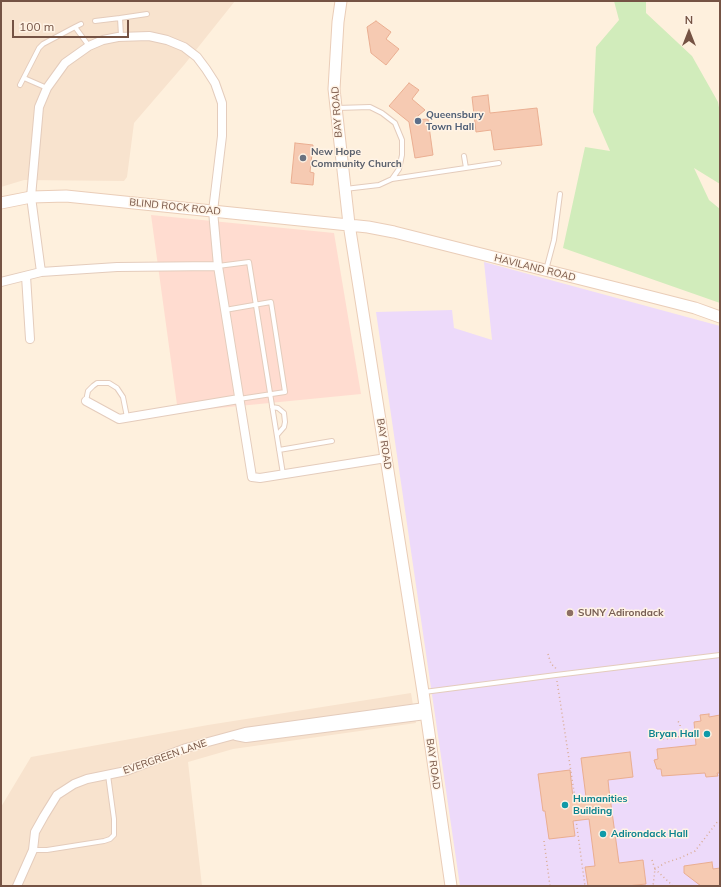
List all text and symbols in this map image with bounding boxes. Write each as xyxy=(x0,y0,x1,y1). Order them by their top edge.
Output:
scale bar xyxy=(14,12,131,38)
north arrow xyxy=(669,12,709,52)
text: N xyxy=(685,13,693,27)
text: 100 m xyxy=(19,19,54,34)
street label: BAY ROAD xyxy=(329,86,345,138)
place label: Queensbury Town Hall xyxy=(426,109,484,132)
marker: Queensbury Town Hall xyxy=(413,116,423,126)
place label: New Hope Community Church xyxy=(311,146,402,170)
marker: New Hope Community Church xyxy=(298,153,308,163)
street label: BLIND ROCK ROAD xyxy=(129,196,221,218)
street label: HAVILAND ROAD xyxy=(493,252,577,284)
street label: BAY ROAD xyxy=(374,418,394,470)
place label: SUNY Adirondack xyxy=(578,607,663,619)
marker: SUNY Adirondack xyxy=(565,608,575,618)
place label: Bryan Hall xyxy=(648,728,699,740)
marker: Bryan Hall xyxy=(702,729,712,739)
street label: EVERGREEN LANE xyxy=(122,737,208,777)
street label: BAY ROAD xyxy=(423,738,443,790)
place label: Humanities Building xyxy=(573,793,627,816)
marker: Humanities Building xyxy=(560,800,570,810)
place label: Adirondack Hall xyxy=(611,828,688,840)
marker: Adirondack Hall xyxy=(598,829,608,839)

